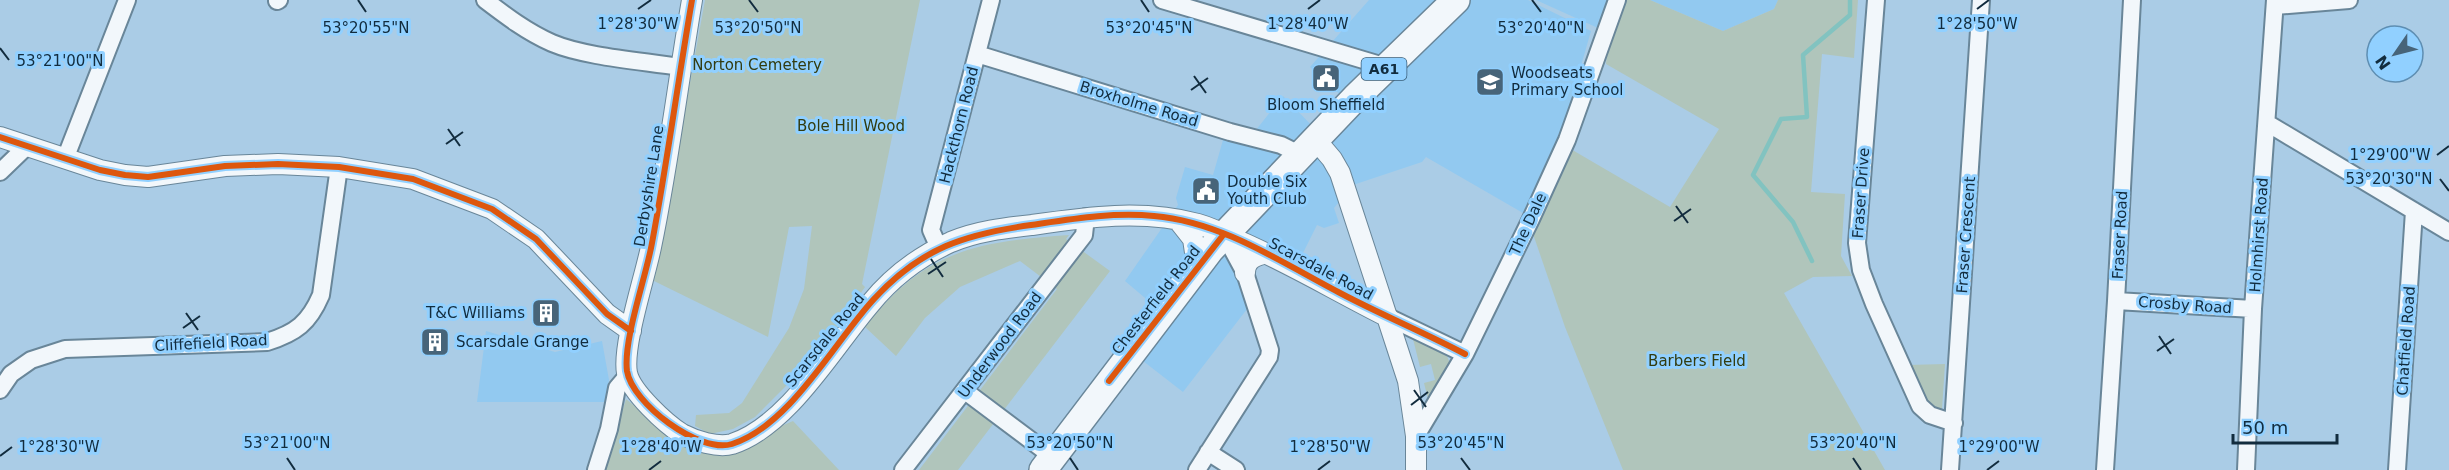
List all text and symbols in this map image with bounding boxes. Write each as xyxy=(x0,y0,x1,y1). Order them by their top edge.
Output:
text: 1°28'30"W xyxy=(597,15,679,33)
text: 1°28'40"W xyxy=(1267,15,1349,33)
text: 1°28'50"W xyxy=(1936,15,2018,33)
text: 53°20'55"N xyxy=(322,19,410,37)
text: 53°20'50"N xyxy=(714,19,802,37)
text: 53°20'45"N xyxy=(1105,19,1193,37)
text: 53°20'40"N xyxy=(1497,19,1585,37)
north arrow xyxy=(2365,24,2425,84)
text: N xyxy=(2372,51,2395,73)
text: 53°21'00"N xyxy=(16,52,104,70)
park label: Norton Cemetery xyxy=(692,56,822,74)
road number: A61 xyxy=(1362,58,1406,80)
public building icon: Bloom Sheffield xyxy=(1310,62,1342,94)
place label: Woodseats Primary School xyxy=(1511,64,1624,99)
street label: Hackthorn Road xyxy=(936,65,982,185)
school or university icon: Woodseats Primary School xyxy=(1474,66,1506,98)
street label: Broxholme Road xyxy=(1078,77,1200,131)
place label: Bloom Sheffield xyxy=(1267,96,1385,114)
park label: Bole Hill Wood xyxy=(797,117,905,135)
street label: Derbyshire Lane xyxy=(630,124,668,248)
text: 1°29'00"W xyxy=(2349,146,2431,164)
street label: Fraser Drive xyxy=(1849,147,1873,239)
text: 53°20'30"N xyxy=(2345,170,2433,188)
place label: Double Six Youth Club xyxy=(1226,173,1308,208)
public building icon: Double Six Youth Club xyxy=(1190,175,1222,207)
street label: Fraser Crescent xyxy=(1953,176,1979,294)
street label: Holmhirst Road xyxy=(2246,177,2272,293)
street label: The Dale xyxy=(1505,190,1550,259)
street label: Fraser Road xyxy=(2109,190,2131,280)
street label: Scarsdale Road xyxy=(1266,234,1376,304)
street label: Chesterfield Road xyxy=(1108,242,1204,358)
street label: Chatfield Road xyxy=(2393,286,2419,396)
street label: Underwood Road xyxy=(954,288,1046,402)
street label: Scarsdale Road xyxy=(782,289,868,391)
street label: Crosby Road xyxy=(2137,293,2233,317)
building icon: T&C Williams xyxy=(530,297,562,329)
place label: T&C Williams xyxy=(425,304,525,322)
building icon: Scarsdale Grange xyxy=(419,326,451,358)
street label: Cliffefield Road xyxy=(154,331,268,355)
place label: Scarsdale Grange xyxy=(456,333,589,351)
park label: Barbers Field xyxy=(1648,352,1746,370)
scale bar xyxy=(2233,407,2336,445)
text: 50 m xyxy=(2242,417,2288,438)
text: 53°21'00"N xyxy=(243,434,331,452)
text: 53°20'50"N xyxy=(1026,434,1114,452)
text: 53°20'45"N xyxy=(1417,434,1505,452)
text: 53°20'40"N xyxy=(1809,434,1897,452)
text: 1°28'30"W xyxy=(18,438,100,456)
text: 1°28'40"W xyxy=(620,438,702,456)
text: 1°28'50"W xyxy=(1289,438,1371,456)
text: 1°29'00"W xyxy=(1958,438,2040,456)

